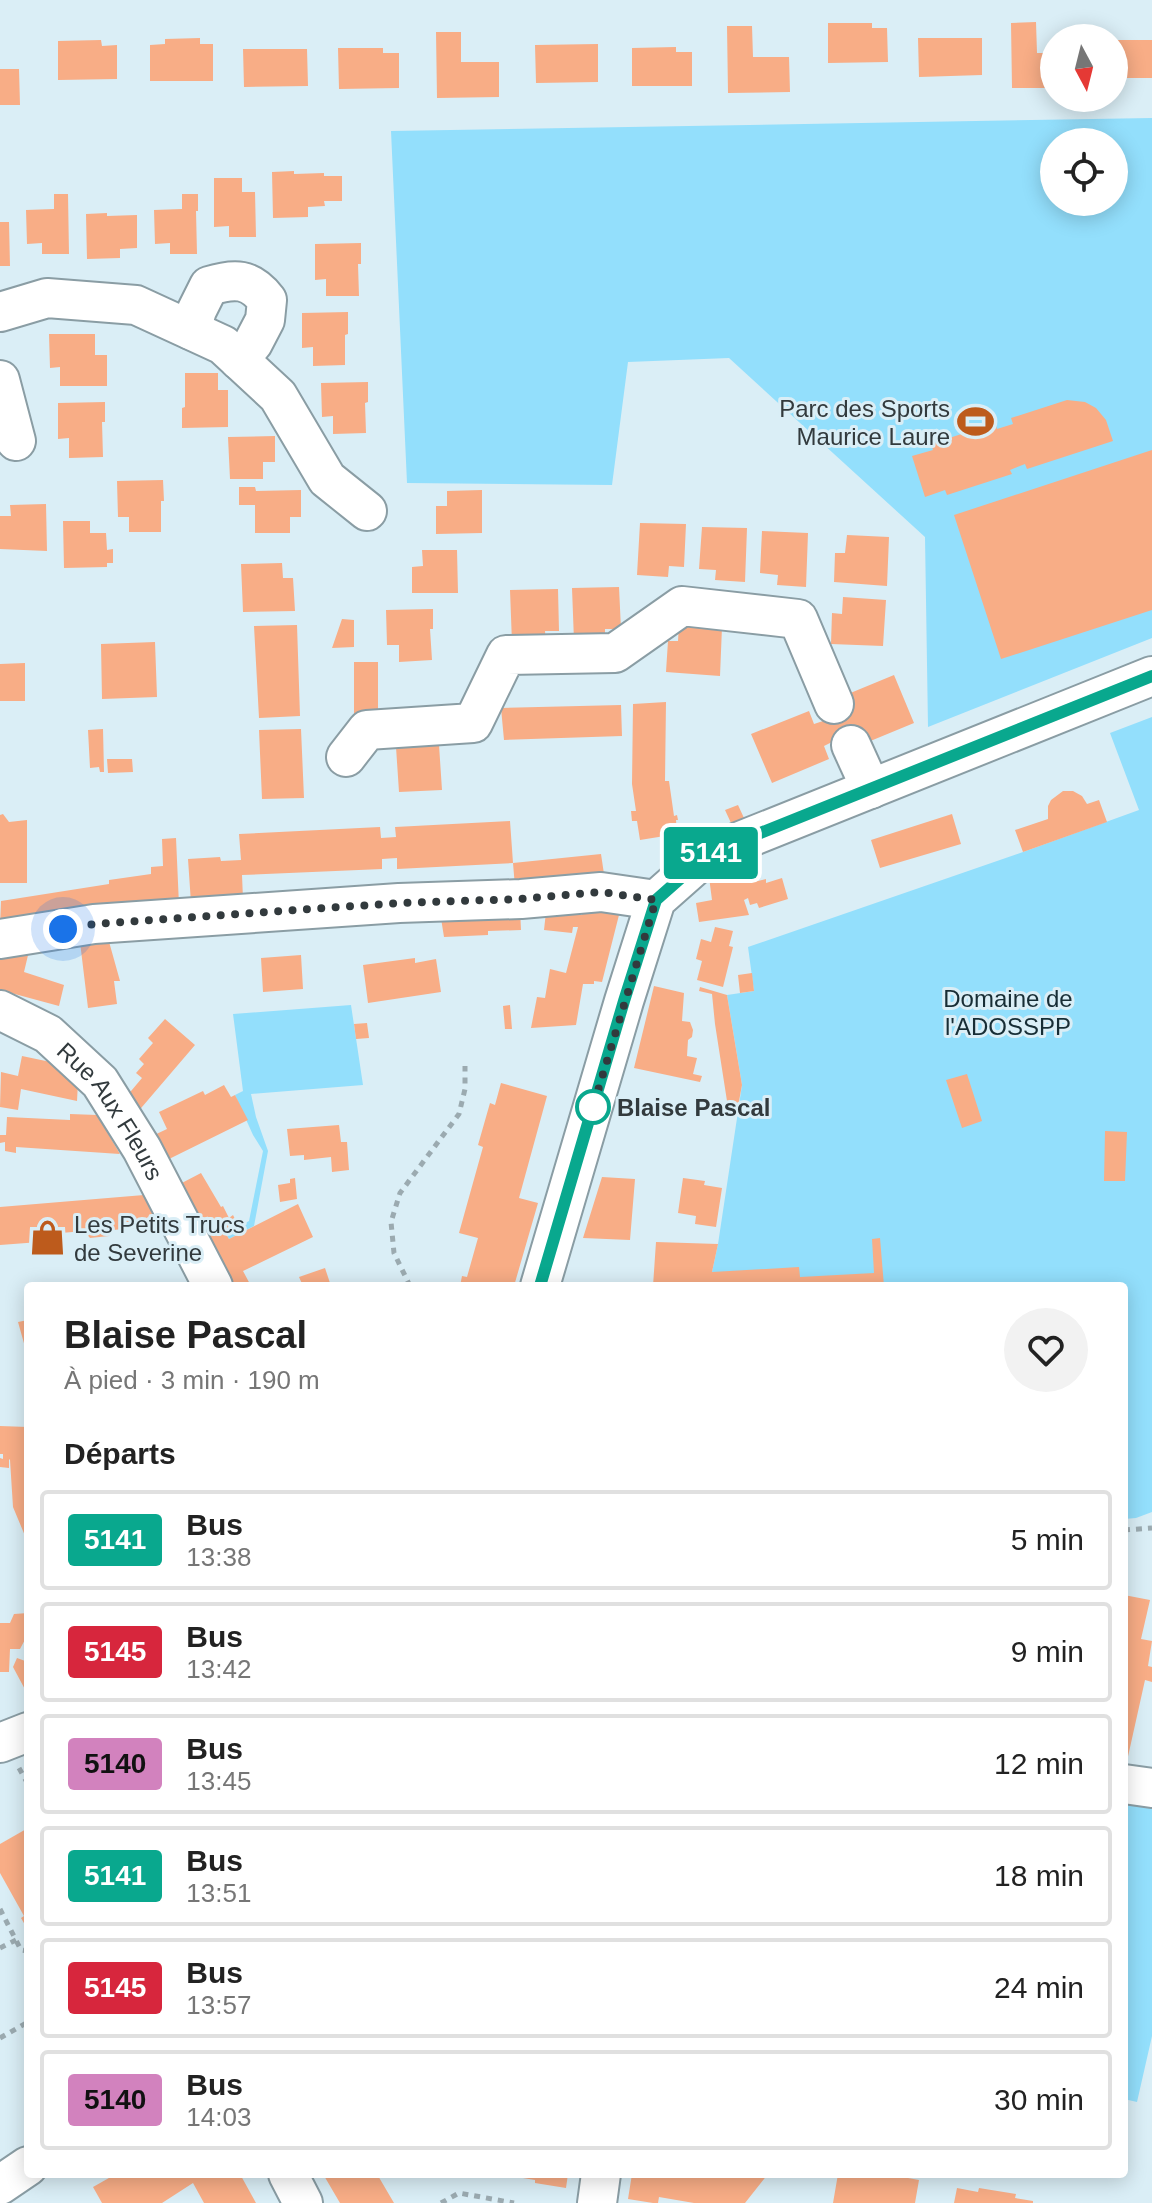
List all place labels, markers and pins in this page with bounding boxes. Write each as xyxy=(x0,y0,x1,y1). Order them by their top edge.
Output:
place label: Parc des Sports Maurice Laure xyxy=(779,395,950,450)
sports icon: Parc des Sports Maurice Laure xyxy=(957,403,995,441)
marker: Blaise Pascal xyxy=(576,1090,610,1124)
place label: Blaise Pascal xyxy=(617,1094,770,1121)
place label: Les Petits Trucs de Severine xyxy=(74,1211,245,1266)
shop icon: Les Petits Trucs de Severine xyxy=(29,1219,67,1257)

